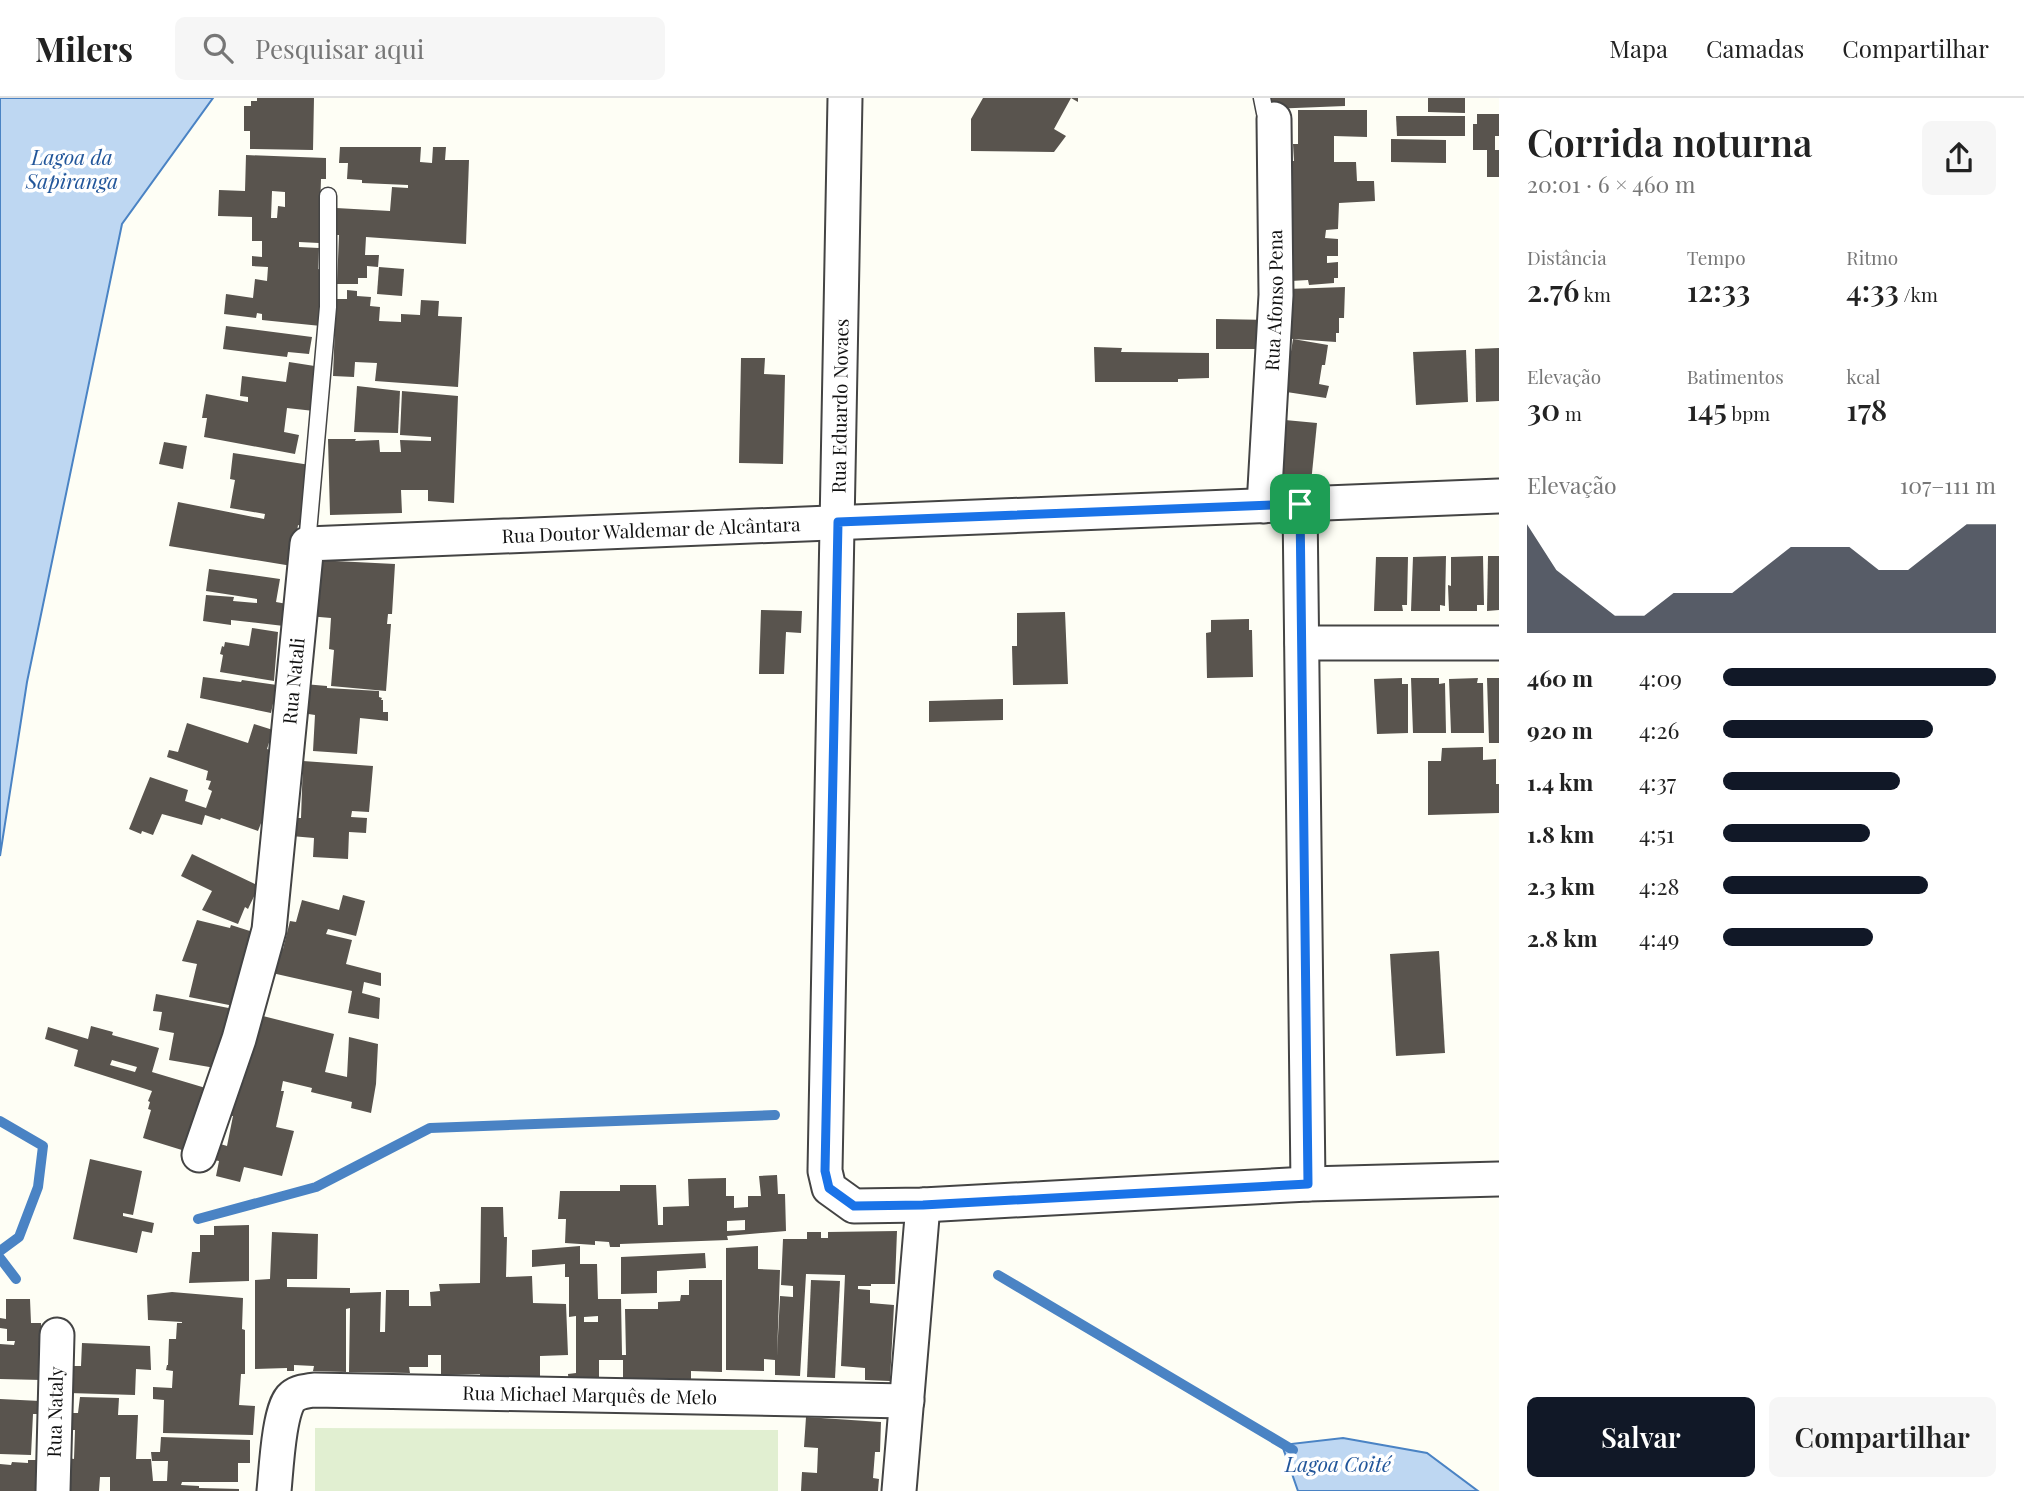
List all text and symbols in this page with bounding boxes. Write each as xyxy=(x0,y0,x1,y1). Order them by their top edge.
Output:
search box xyxy=(175,17,665,80)
text: Milers xyxy=(35,26,133,70)
icon: search xyxy=(199,29,237,67)
text: Pesquisar aqui xyxy=(255,31,424,66)
text: Mapa xyxy=(1609,32,1668,64)
text: Camadas xyxy=(1706,32,1804,64)
text: Compartilhar xyxy=(1842,32,1989,64)
text: Corrida noturna xyxy=(1527,116,1813,167)
button: share xyxy=(1922,121,1996,195)
water label: Lagoa da Sapiranga xyxy=(25,142,118,194)
text: 20:01 · 6 × 460 m xyxy=(1527,168,1696,199)
street label: Rua Afonso Pena xyxy=(1258,229,1288,372)
text: Distância xyxy=(1527,244,1607,270)
text: Tempo xyxy=(1687,244,1746,270)
text: Ritmo xyxy=(1846,244,1898,270)
text: 2.76 xyxy=(1527,270,1579,310)
text: 12:33 xyxy=(1687,270,1750,310)
text: 4:33 xyxy=(1846,270,1899,310)
text: km xyxy=(1579,281,1611,307)
text: /km xyxy=(1899,281,1938,307)
street label: Rua Eduardo Novaes xyxy=(824,318,854,494)
text: Elevação xyxy=(1527,363,1601,389)
text: Batimentos xyxy=(1687,363,1784,389)
text: kcal xyxy=(1846,363,1880,389)
text: 30 xyxy=(1527,389,1560,429)
text: 145 xyxy=(1687,389,1727,429)
text: 178 xyxy=(1846,389,1887,429)
text: m xyxy=(1560,400,1582,426)
text: bpm xyxy=(1727,400,1770,426)
text: Elevação xyxy=(1527,469,1617,500)
text: 107–111 m xyxy=(1900,469,1996,500)
pin xyxy=(1270,474,1330,534)
icon: arrive xyxy=(1281,485,1319,523)
street label: Rua Doutor Waldemar de Alcântara xyxy=(501,510,801,548)
street label: Rua Natali xyxy=(275,636,310,725)
text: 460 m xyxy=(1527,662,1593,693)
text: 4:09 xyxy=(1639,662,1682,693)
text: 920 m xyxy=(1527,714,1593,745)
text: 4:26 xyxy=(1639,714,1679,745)
text: 1.4 km xyxy=(1527,766,1593,797)
text: 4:37 xyxy=(1639,766,1676,797)
text: 1.8 km xyxy=(1527,818,1594,849)
text: 4:51 xyxy=(1639,818,1675,849)
text: 2.3 km xyxy=(1527,870,1595,901)
text: 4:28 xyxy=(1639,870,1679,901)
text: 2.8 km xyxy=(1527,922,1598,953)
text: 4:49 xyxy=(1639,922,1680,953)
street label: Rua Nataly xyxy=(40,1366,68,1458)
street label: Rua Michael Marquês de Melo xyxy=(462,1379,717,1409)
button: Salvar xyxy=(1527,1397,1755,1477)
button: Compartilhar xyxy=(1769,1397,1996,1477)
water label: Lagoa Coité xyxy=(1284,1449,1393,1477)

